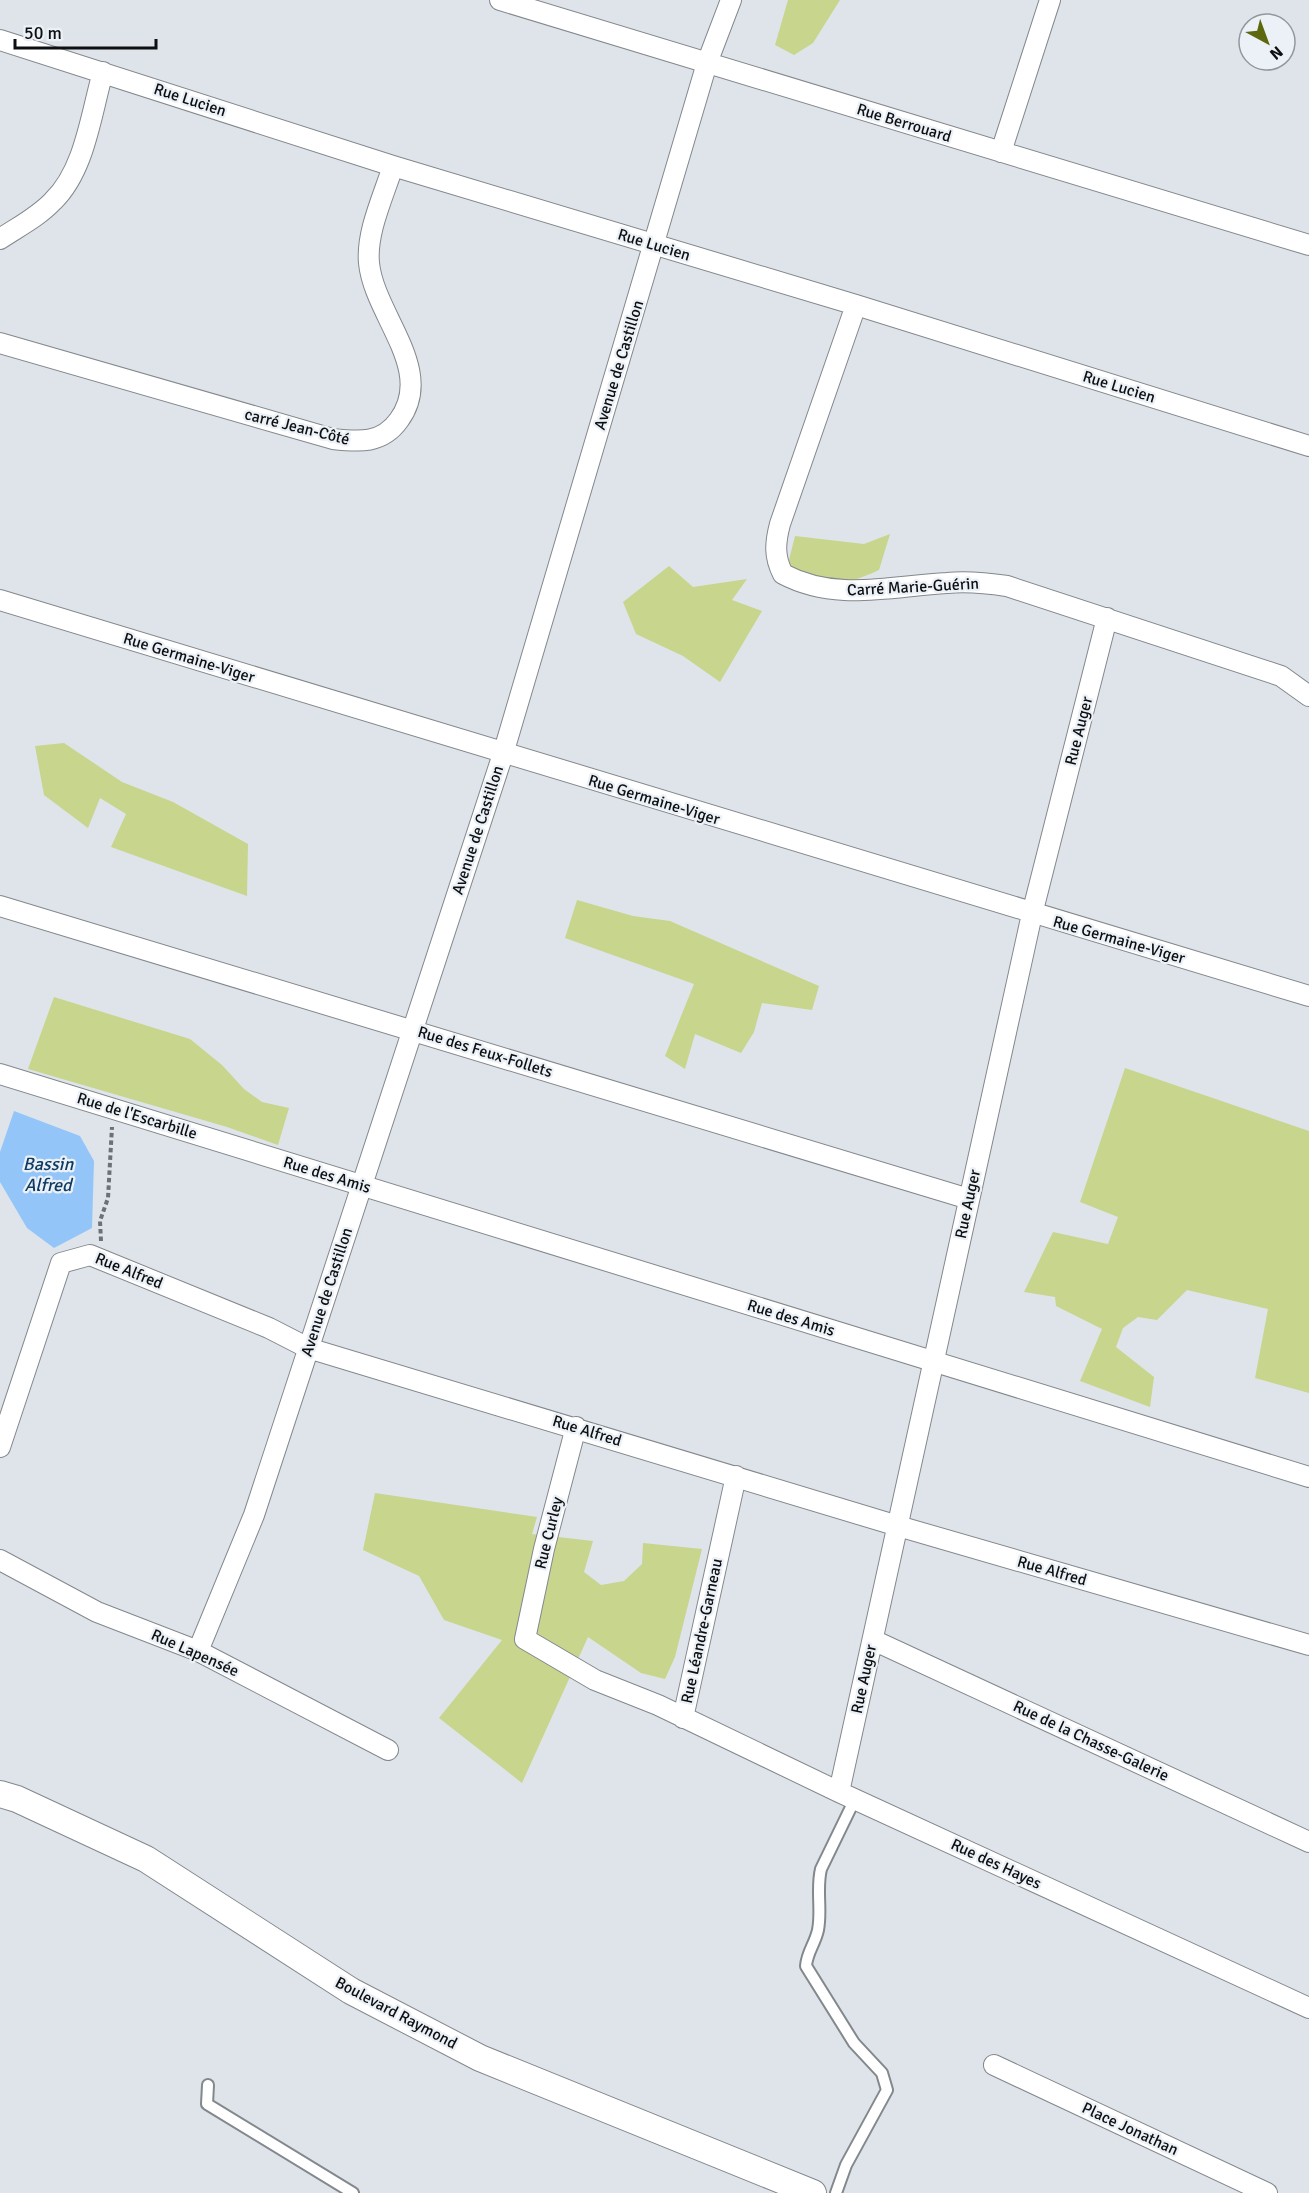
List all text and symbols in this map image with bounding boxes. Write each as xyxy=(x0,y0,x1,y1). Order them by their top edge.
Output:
scale bar xyxy=(15,12,156,50)
north arrow xyxy=(1237,12,1297,72)
text: 50 m xyxy=(24,22,62,44)
text: N xyxy=(1265,41,1287,64)
street label: Rue Lucien xyxy=(151,79,229,121)
street label: Rue Berrouard xyxy=(854,99,954,147)
street label: Rue Lucien xyxy=(615,224,693,266)
street label: Avenue de Castillon xyxy=(590,298,648,432)
street label: Rue Lucien xyxy=(1080,366,1158,408)
street label: carré Jean-Côté xyxy=(242,404,352,450)
street label: Carré Marie-Guérin xyxy=(847,574,979,600)
street label: Rue Germaine-Viger xyxy=(121,628,257,688)
street label: Rue Auger xyxy=(1061,694,1097,767)
street label: Avenue de Castillon xyxy=(448,763,508,897)
street label: Rue Germaine-Viger xyxy=(586,770,722,830)
street label: Rue Germaine-Viger xyxy=(1051,912,1188,968)
street label: Rue des Feux-Follets xyxy=(415,1022,555,1082)
street label: Rue de l'Escarbille xyxy=(75,1088,199,1144)
street label: Rue des Amis xyxy=(281,1152,373,1198)
water label: Bassin Alfred xyxy=(23,1153,74,1196)
street label: Rue Auger xyxy=(951,1167,985,1240)
street label: Avenue de Castillon xyxy=(297,1225,357,1359)
street label: Rue Alfred xyxy=(92,1248,166,1294)
street label: Rue des Amis xyxy=(745,1295,837,1341)
street label: Rue Alfred xyxy=(550,1411,624,1451)
street label: Rue Curley xyxy=(530,1494,568,1571)
street label: Rue Alfred xyxy=(1015,1552,1089,1590)
street label: Rue Léandre-Garneau xyxy=(677,1557,727,1705)
street label: Rue Lapensée xyxy=(148,1625,242,1681)
street label: Rue Auger xyxy=(847,1642,881,1715)
street label: Rue de la Chasse-Galerie xyxy=(1010,1696,1172,1786)
street label: Rue des Hayes xyxy=(948,1834,1044,1894)
street label: Boulevard Raymond xyxy=(332,1972,460,2054)
street label: Place Jonathan xyxy=(1079,2098,1181,2160)

